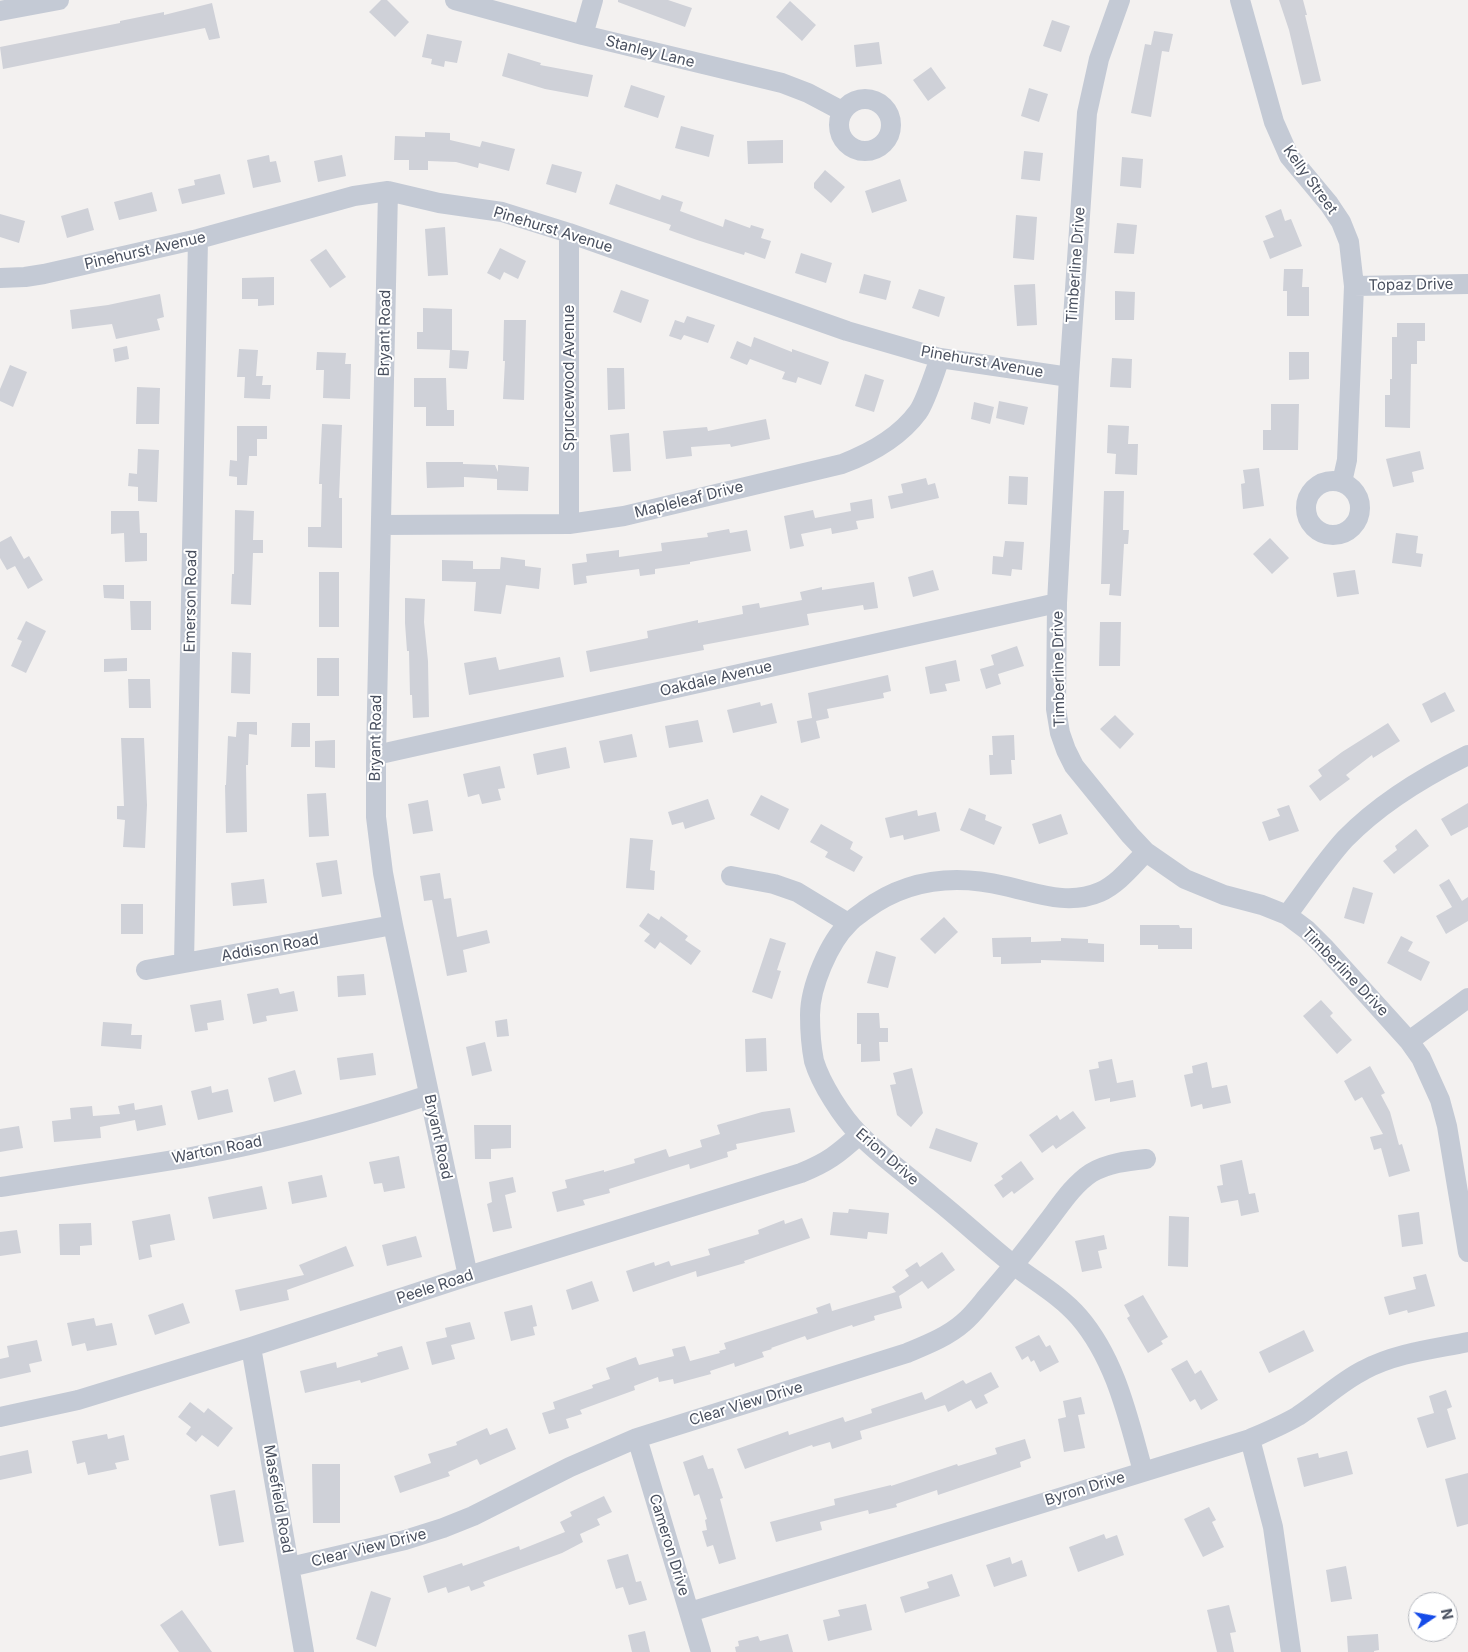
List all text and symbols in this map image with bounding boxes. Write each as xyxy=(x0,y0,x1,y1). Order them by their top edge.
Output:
street label: Stanley Lane xyxy=(604,32,696,72)
street label: Kelly Street xyxy=(1279,142,1341,218)
street label: Pinehurst Avenue xyxy=(491,203,615,257)
street label: Timberline Drive xyxy=(1063,206,1089,324)
street label: Pinehurst Avenue xyxy=(83,228,207,274)
street label: Topaz Drive xyxy=(1368,275,1454,295)
street label: Bryant Road xyxy=(375,290,395,376)
street label: Sprucewood Avenue xyxy=(560,305,578,451)
street label: Pinehurst Avenue xyxy=(919,342,1045,382)
street label: Mapleleaf Drive xyxy=(633,478,745,522)
street label: Emerson Road xyxy=(181,549,201,653)
street label: Timberline Drive xyxy=(1049,611,1069,727)
street label: Oakdale Avenue xyxy=(658,657,774,701)
street label: Bryant Road xyxy=(366,695,386,781)
street label: Timberline Drive xyxy=(1298,924,1392,1020)
street label: Addison Road xyxy=(220,931,320,965)
street label: Bryant Road xyxy=(420,1093,456,1181)
street label: Erion Drive xyxy=(852,1125,922,1189)
street label: Warton Road xyxy=(170,1132,264,1168)
street label: Peele Road xyxy=(394,1266,476,1308)
street label: Clear View Drive xyxy=(687,1378,805,1430)
street label: Masefield Road xyxy=(260,1443,296,1555)
street label: Byron Drive xyxy=(1043,1468,1127,1510)
street label: Cameron Drive xyxy=(645,1492,693,1598)
street label: Clear View Drive xyxy=(310,1525,428,1571)
north arrow xyxy=(1408,1592,1458,1642)
text: N xyxy=(1438,1607,1457,1621)

